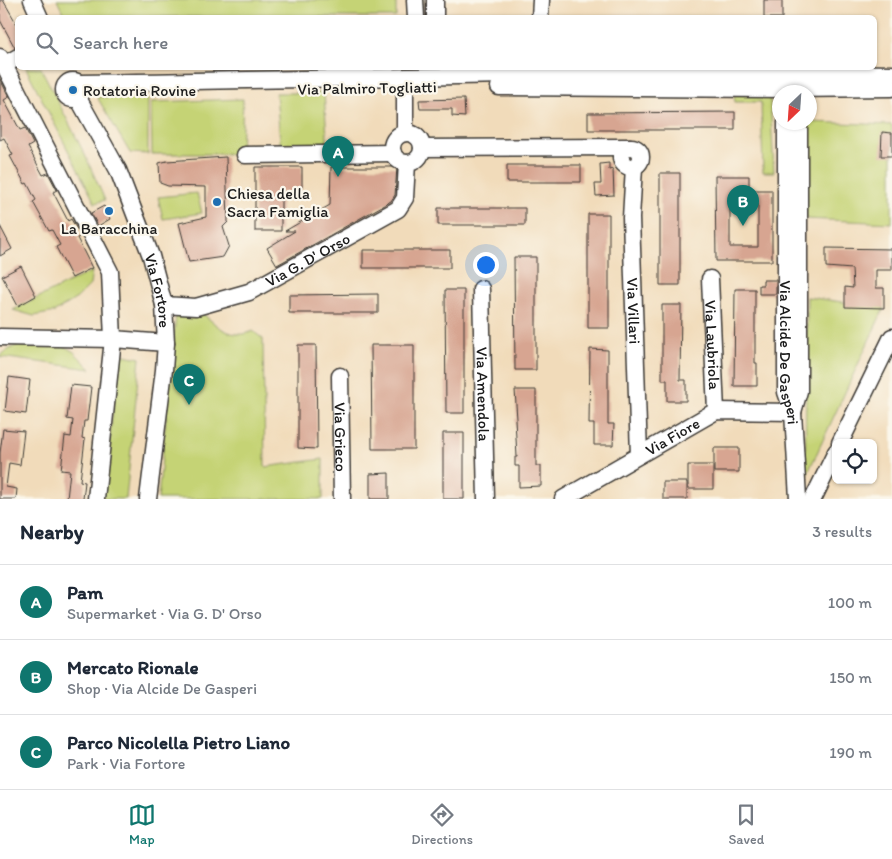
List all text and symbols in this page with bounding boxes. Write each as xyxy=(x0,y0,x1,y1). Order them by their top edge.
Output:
search box xyxy=(15,15,877,70)
icon: search xyxy=(33,29,61,57)
text: Search here xyxy=(73,31,168,54)
street label: Via Palmiro Togliatti xyxy=(297,77,437,99)
place label: Rotatoria Rovine xyxy=(83,81,196,100)
marker: Rotatoria Rovine xyxy=(67,84,79,96)
north arrow xyxy=(772,85,817,130)
pin: A xyxy=(322,136,354,177)
place label: Chiesa della Sacra Famiglia xyxy=(227,184,329,221)
pin: B xyxy=(727,185,759,226)
marker: Chiesa della Sacra Famiglia xyxy=(211,196,223,208)
marker: La Baracchina xyxy=(103,205,115,217)
place label: La Baracchina xyxy=(61,219,157,238)
street label: Via G. D' Orso xyxy=(262,228,353,291)
street label: Via Fortore xyxy=(141,251,175,328)
your location xyxy=(473,252,499,278)
street label: Via Villari xyxy=(624,277,645,344)
street label: Via Alcide De Gasperi xyxy=(777,280,803,425)
street label: Via Laubriola xyxy=(701,300,725,391)
street label: Via Amendola xyxy=(473,347,494,441)
pin: C xyxy=(173,364,205,405)
street label: Via Grieco xyxy=(331,402,351,472)
street label: Via Fiore xyxy=(642,413,703,459)
map controls xyxy=(832,439,877,484)
button: locate xyxy=(832,439,877,484)
text: Nearby xyxy=(20,519,84,544)
text: 3 results xyxy=(812,522,872,541)
text: Pam xyxy=(67,581,103,604)
text: A xyxy=(31,593,41,612)
text: 100 m xyxy=(828,593,872,612)
text: Supermarket · Via G. D' Orso xyxy=(67,604,262,623)
text: Mercato Rionale xyxy=(67,656,199,679)
text: B xyxy=(31,668,41,687)
text: 150 m xyxy=(829,668,872,687)
text: Shop · Via Alcide De Gasperi xyxy=(67,679,257,698)
text: Parco Nicolella Pietro Liano xyxy=(67,731,290,754)
text: C xyxy=(31,743,41,762)
text: 190 m xyxy=(829,743,872,762)
text: Park · Via Fortore xyxy=(67,754,185,773)
tab: Map xyxy=(128,801,156,848)
tab: Directions xyxy=(411,801,473,848)
tab: Saved xyxy=(728,801,764,848)

